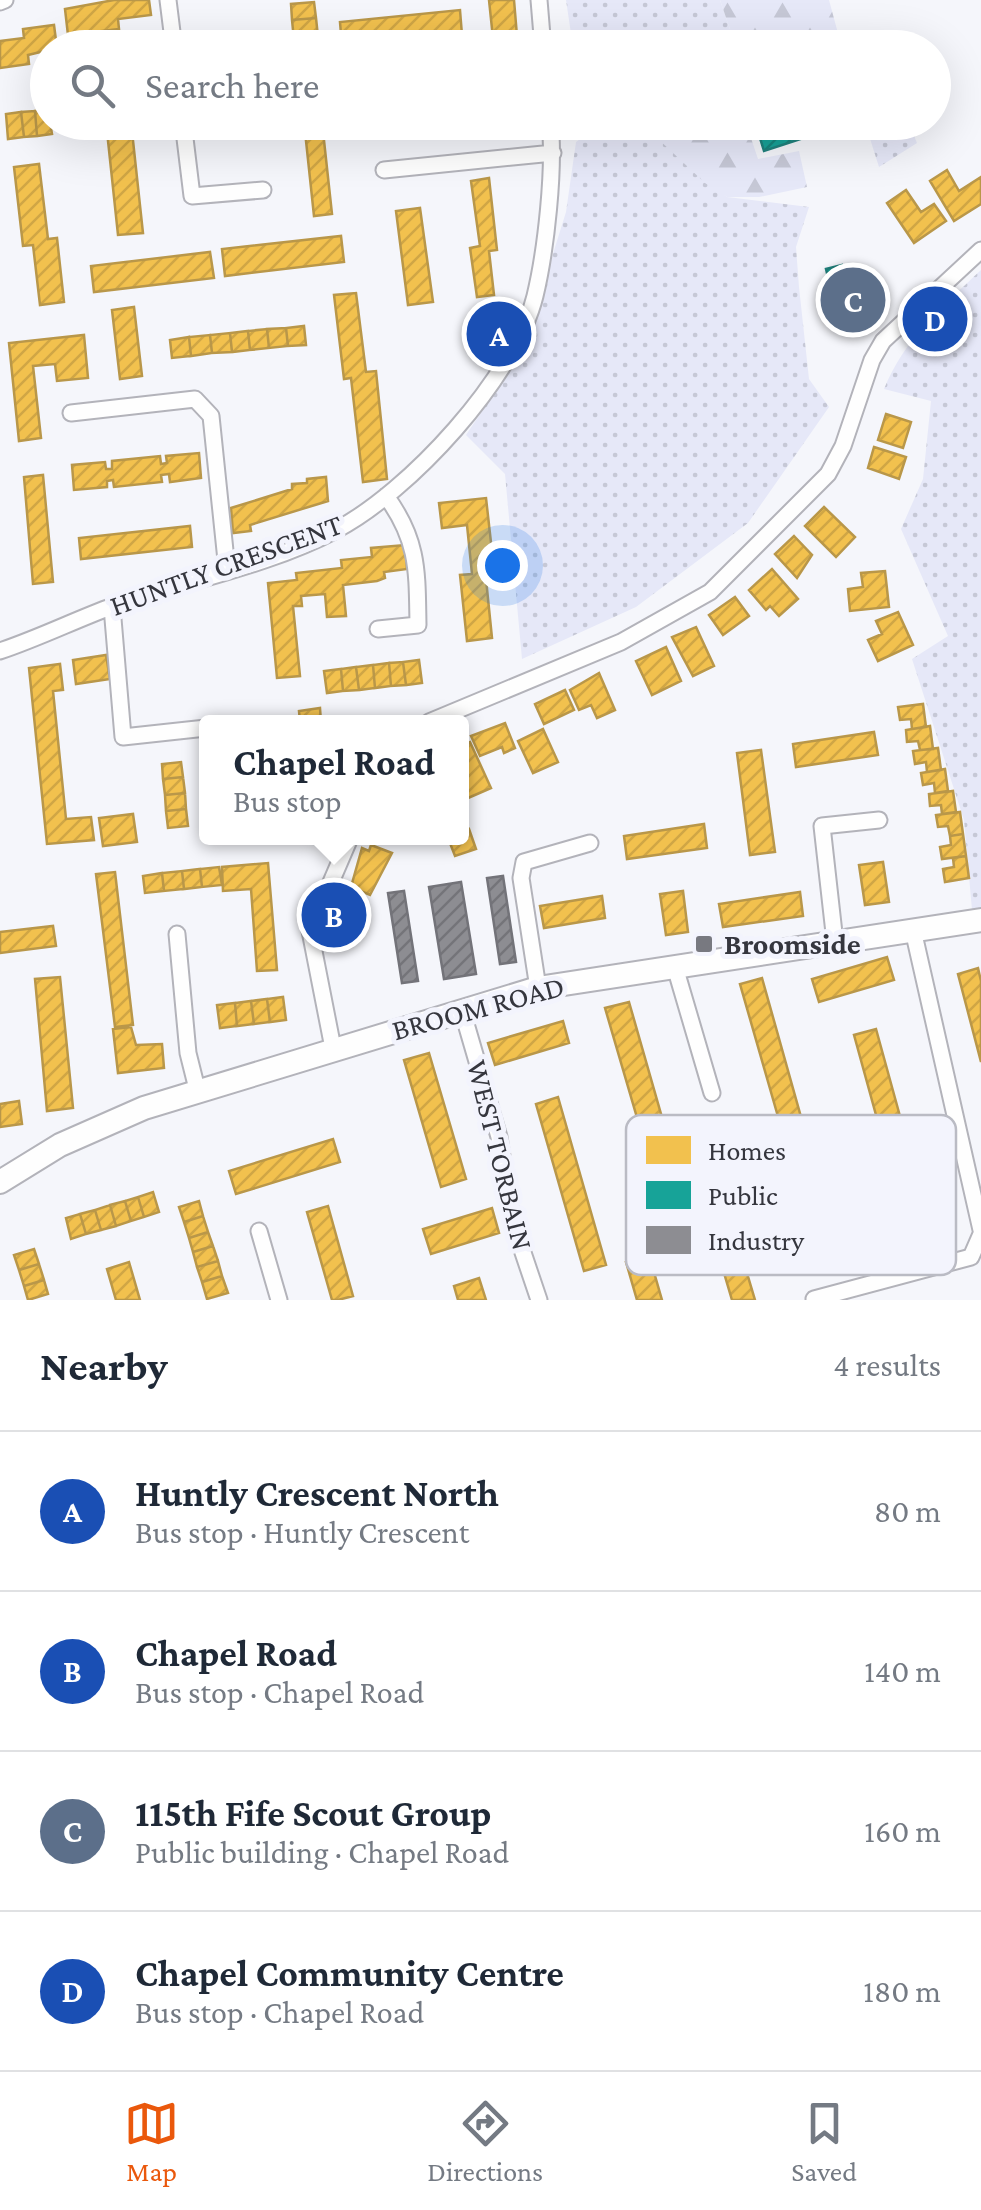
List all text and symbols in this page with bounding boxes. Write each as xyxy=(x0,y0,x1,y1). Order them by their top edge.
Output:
search box xyxy=(30,30,951,140)
icon: search xyxy=(65,58,120,113)
text: Search here xyxy=(145,64,319,106)
pin: C xyxy=(820,262,886,338)
pin: D xyxy=(902,282,968,356)
pin: A xyxy=(466,296,532,372)
street label: HUNTLY CRESCENT xyxy=(105,507,346,622)
your location xyxy=(477,540,528,591)
popup xyxy=(199,715,469,845)
text: Chapel Road xyxy=(233,741,435,783)
text: Bus stop xyxy=(233,783,342,819)
pin: B xyxy=(302,878,366,952)
place label: Broomside xyxy=(724,927,861,960)
marker: Broomside xyxy=(693,933,715,955)
street label: BROOM ROAD xyxy=(388,969,568,1046)
street label: WEST TORBAIN xyxy=(461,1056,540,1253)
legend xyxy=(626,1115,956,1275)
text: Homes xyxy=(708,1135,786,1166)
text: Public xyxy=(708,1180,778,1211)
text: Industry xyxy=(708,1225,805,1256)
text: Nearby xyxy=(40,1342,168,1389)
text: 4 results xyxy=(833,1347,941,1383)
text: Huntly Crescent North xyxy=(135,1472,499,1514)
text: A xyxy=(63,1493,82,1529)
text: 80 m xyxy=(874,1493,941,1529)
text: Bus stop · Huntly Crescent xyxy=(135,1514,469,1550)
text: Chapel Road xyxy=(135,1632,337,1674)
text: B xyxy=(63,1653,82,1689)
text: 140 m xyxy=(864,1653,941,1689)
text: Bus stop · Chapel Road xyxy=(135,1674,424,1710)
text: 115th Fife Scout Group xyxy=(135,1792,491,1834)
text: C xyxy=(63,1813,82,1849)
text: 160 m xyxy=(864,1813,941,1849)
text: Public building · Chapel Road xyxy=(135,1834,509,1870)
text: Chapel Community Centre xyxy=(135,1952,564,1994)
text: D xyxy=(61,1973,84,2009)
text: 180 m xyxy=(863,1973,941,2009)
text: Bus stop · Chapel Road xyxy=(135,1994,424,2030)
tab: Map xyxy=(124,2096,179,2187)
tab: Directions xyxy=(427,2096,543,2187)
tab: Saved xyxy=(791,2096,857,2187)

